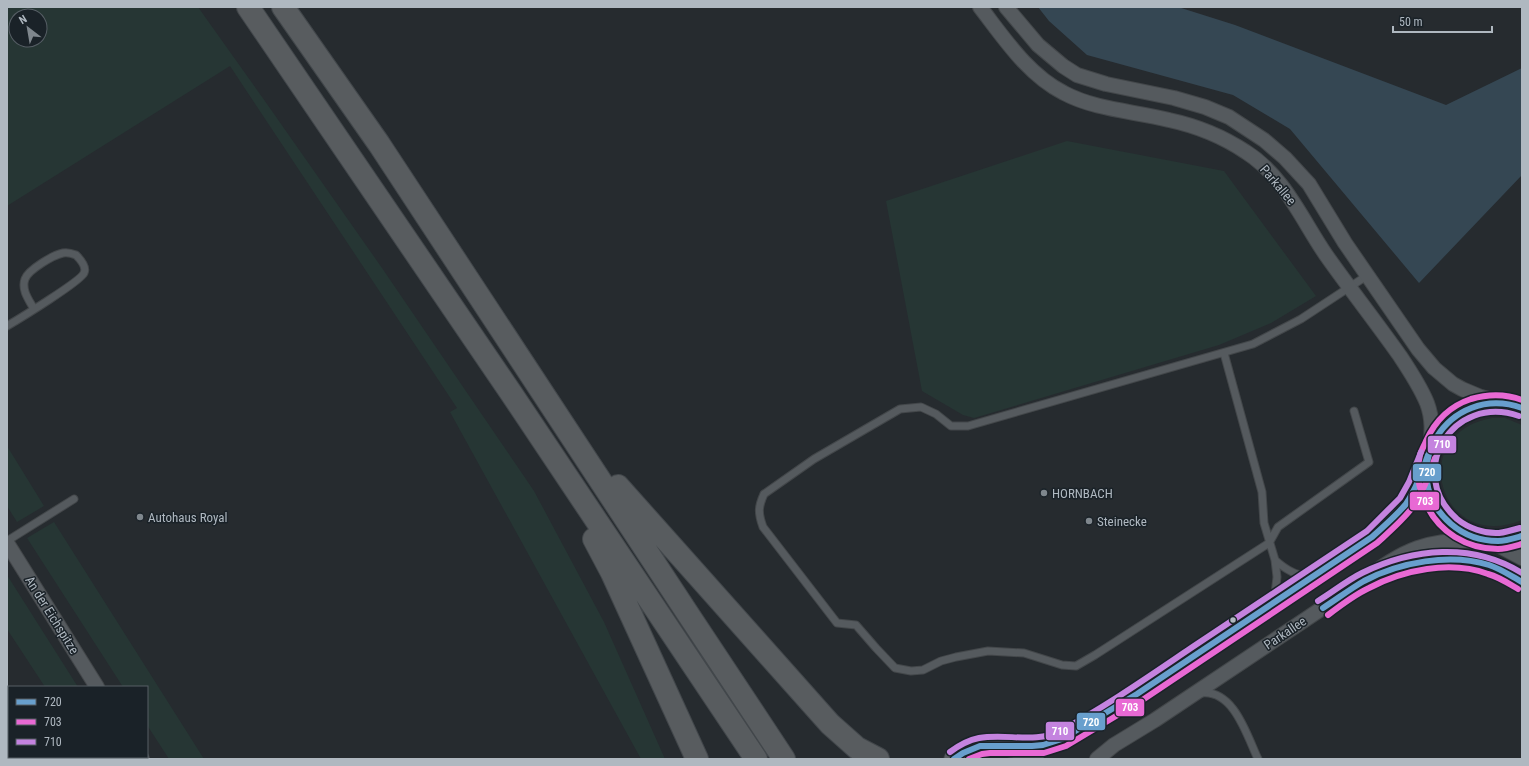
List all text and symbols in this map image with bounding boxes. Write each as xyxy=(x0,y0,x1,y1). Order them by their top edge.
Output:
north arrow xyxy=(8,8,48,48)
scale bar xyxy=(1393,8,1492,34)
text: N xyxy=(17,12,30,27)
text: 50 m xyxy=(1399,15,1423,29)
street label: Parkallee xyxy=(1257,162,1299,208)
line badge: 710 xyxy=(1427,435,1457,454)
text: 710 xyxy=(1434,438,1451,451)
line badge: 720 xyxy=(1412,463,1442,482)
text: 720 xyxy=(1419,466,1436,479)
place label: HORNBACH xyxy=(1052,486,1113,501)
marker: HORNBACH xyxy=(1039,488,1049,498)
line badge: 703 xyxy=(1409,491,1440,511)
text: 703 xyxy=(1417,495,1434,508)
place label: Autohaus Royal xyxy=(148,510,228,525)
marker: Autohaus Royal xyxy=(135,512,145,522)
place label: Steinecke xyxy=(1097,514,1147,529)
marker: Steinecke xyxy=(1084,516,1094,526)
street label: An der Eichspitze xyxy=(22,573,82,657)
street label: Parkallee xyxy=(1261,613,1309,653)
unlabelled marker xyxy=(1228,615,1238,625)
legend xyxy=(8,686,148,758)
text: 720 xyxy=(44,695,62,709)
line badge: 703 xyxy=(1115,698,1145,717)
text: 703 xyxy=(1122,701,1139,714)
line badge: 720 xyxy=(1076,712,1106,731)
text: 703 xyxy=(44,715,62,729)
text: 720 xyxy=(1083,716,1100,729)
line badge: 710 xyxy=(1045,721,1075,741)
text: 710 xyxy=(1052,725,1069,738)
text: 710 xyxy=(44,735,62,749)

